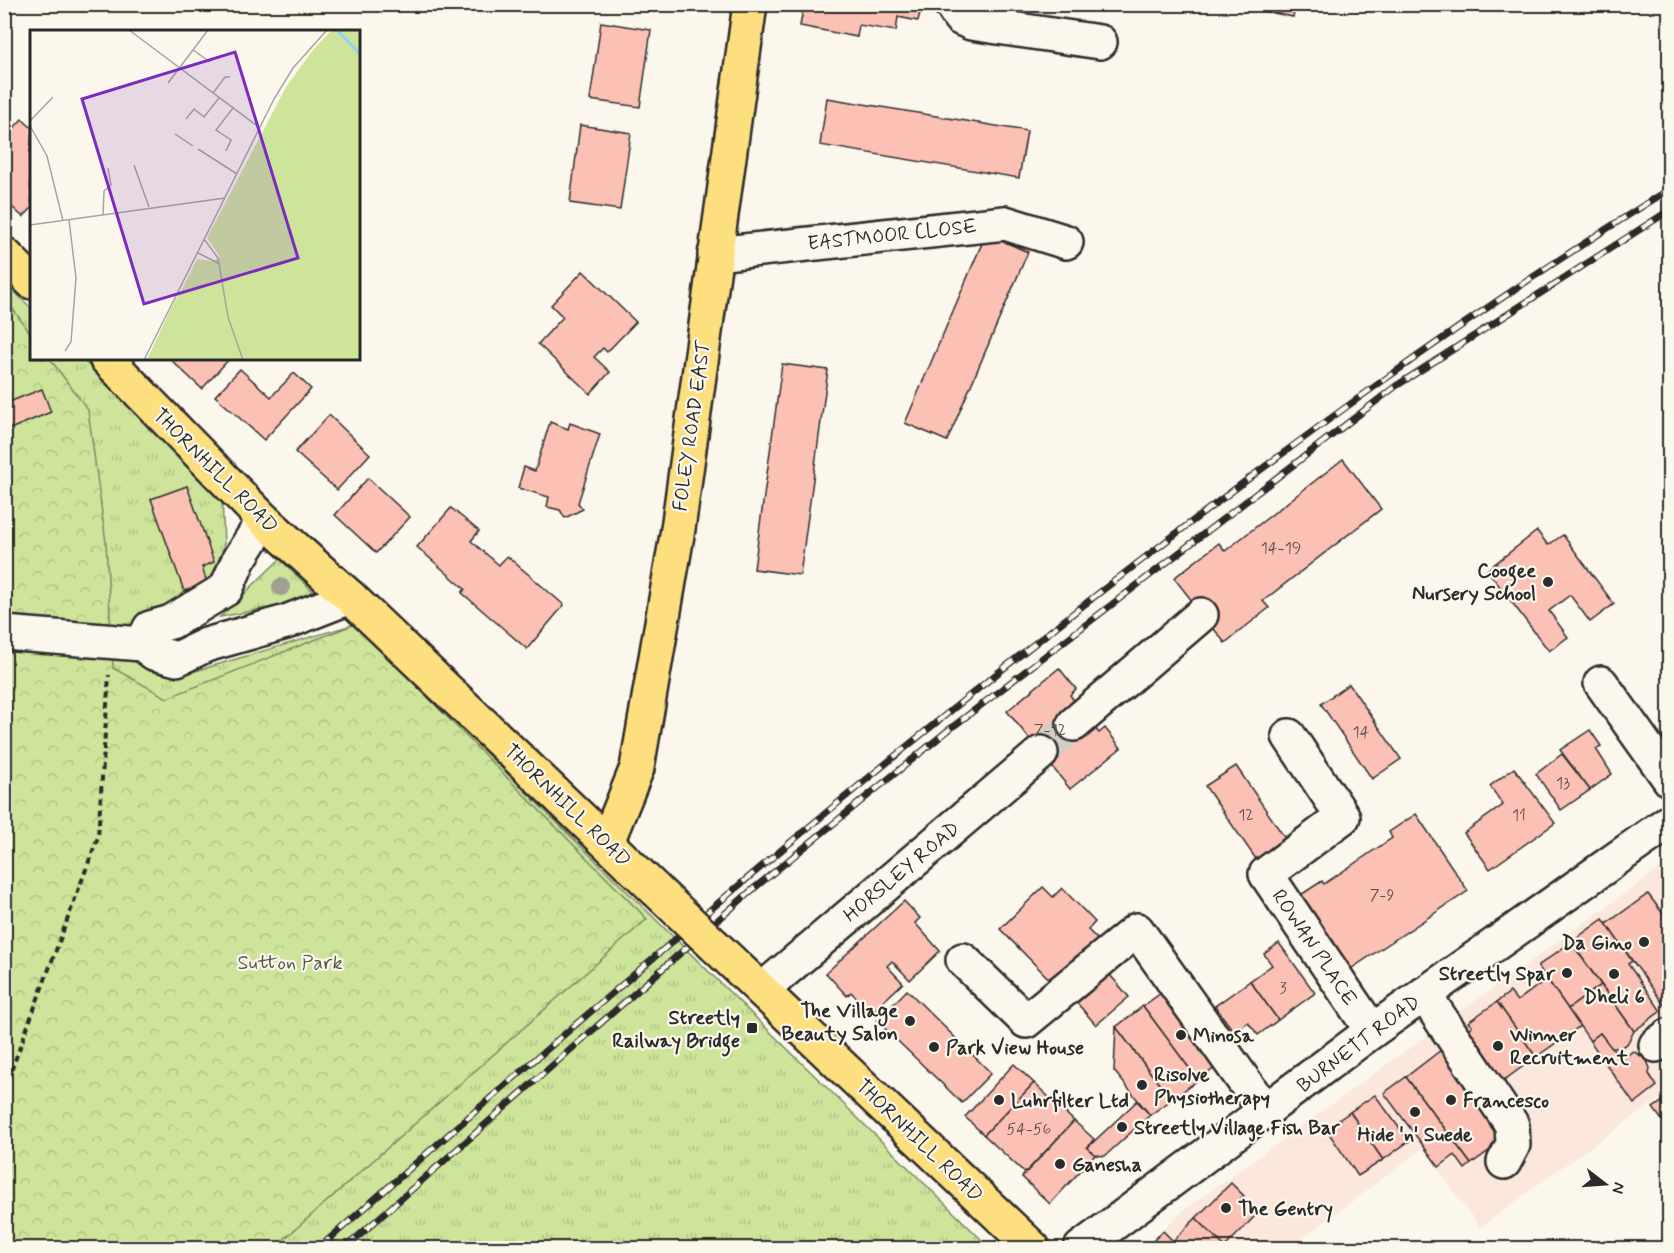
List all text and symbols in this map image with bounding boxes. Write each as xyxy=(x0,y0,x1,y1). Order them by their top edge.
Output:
inset map xyxy=(30,30,360,360)
street label: EASTMOOR CLOSE xyxy=(806,213,978,258)
street label: FOLEY ROAD EAST xyxy=(667,338,718,513)
street label: THORNHILL ROAD xyxy=(146,403,283,540)
house number: 14-19 xyxy=(1261,538,1301,559)
place label: Coogee Nursery School xyxy=(1412,558,1536,608)
marker: Coogee Nursery School xyxy=(1541,575,1555,589)
house number: 7-12 xyxy=(1034,720,1066,741)
house number: 14 xyxy=(1353,722,1370,743)
street label: THORNHILL ROAD xyxy=(498,738,636,874)
house number: 13 xyxy=(1556,773,1570,794)
house number: 12 xyxy=(1238,805,1254,826)
house number: 11 xyxy=(1512,805,1526,826)
street label: HORSLEY ROAD xyxy=(838,816,966,929)
street label: ROWAN PLACE xyxy=(1265,884,1363,1011)
house number: 7-9 xyxy=(1370,885,1395,906)
place label: Da Gino xyxy=(1562,930,1632,957)
marker: Da Gino xyxy=(1637,935,1651,949)
park label: Sutton Park xyxy=(237,950,343,977)
place label: Streetly Spar xyxy=(1439,961,1556,988)
marker: Streetly Spar xyxy=(1560,966,1574,980)
marker: Dheli 6 xyxy=(1607,967,1621,981)
house number: 3 xyxy=(1279,978,1287,999)
place label: Dheli 6 xyxy=(1583,984,1645,1011)
street label: BURNETT ROAD xyxy=(1292,989,1426,1099)
place label: The Village Beauty Salon xyxy=(782,998,898,1048)
place label: Streetly Railway Bridge xyxy=(612,1005,740,1057)
marker: The Village Beauty Salon xyxy=(903,1014,917,1028)
marker: Streetly Railway Bridge xyxy=(745,1021,759,1035)
place label: Winner Recruitment xyxy=(1509,1022,1630,1072)
place label: Minosa xyxy=(1193,1023,1255,1050)
marker: Minosa xyxy=(1174,1028,1188,1042)
place label: Park View House xyxy=(946,1035,1084,1062)
marker: Winner Recruitment xyxy=(1491,1039,1505,1053)
marker: Park View House xyxy=(927,1040,941,1054)
place label: Risolve Physiotherapy xyxy=(1154,1062,1270,1112)
street label: THORNHILL ROAD xyxy=(850,1073,988,1209)
marker: Risolve Physiotherapy xyxy=(1135,1078,1149,1092)
place label: Luhrfilter Ltd xyxy=(1011,1088,1129,1115)
place label: Francesco xyxy=(1463,1088,1549,1115)
marker: Luhrfilter Ltd xyxy=(992,1093,1006,1107)
marker: Francesco xyxy=(1444,1093,1458,1107)
marker: Hide 'n' Suede xyxy=(1408,1105,1422,1119)
place label: Streetly Village Fish Bar xyxy=(1134,1115,1340,1142)
house number: 54-56 xyxy=(1007,1119,1052,1140)
marker: Streetly Village Fish Bar xyxy=(1115,1120,1129,1134)
place label: Hide 'n' Suede xyxy=(1358,1122,1473,1149)
place label: Ganesha xyxy=(1072,1152,1142,1179)
north arrow xyxy=(1575,1154,1635,1214)
marker: Ganesha xyxy=(1053,1157,1067,1171)
text: N xyxy=(1606,1180,1630,1196)
place label: The Gentry xyxy=(1238,1196,1333,1223)
marker: The Gentry xyxy=(1219,1201,1233,1215)

